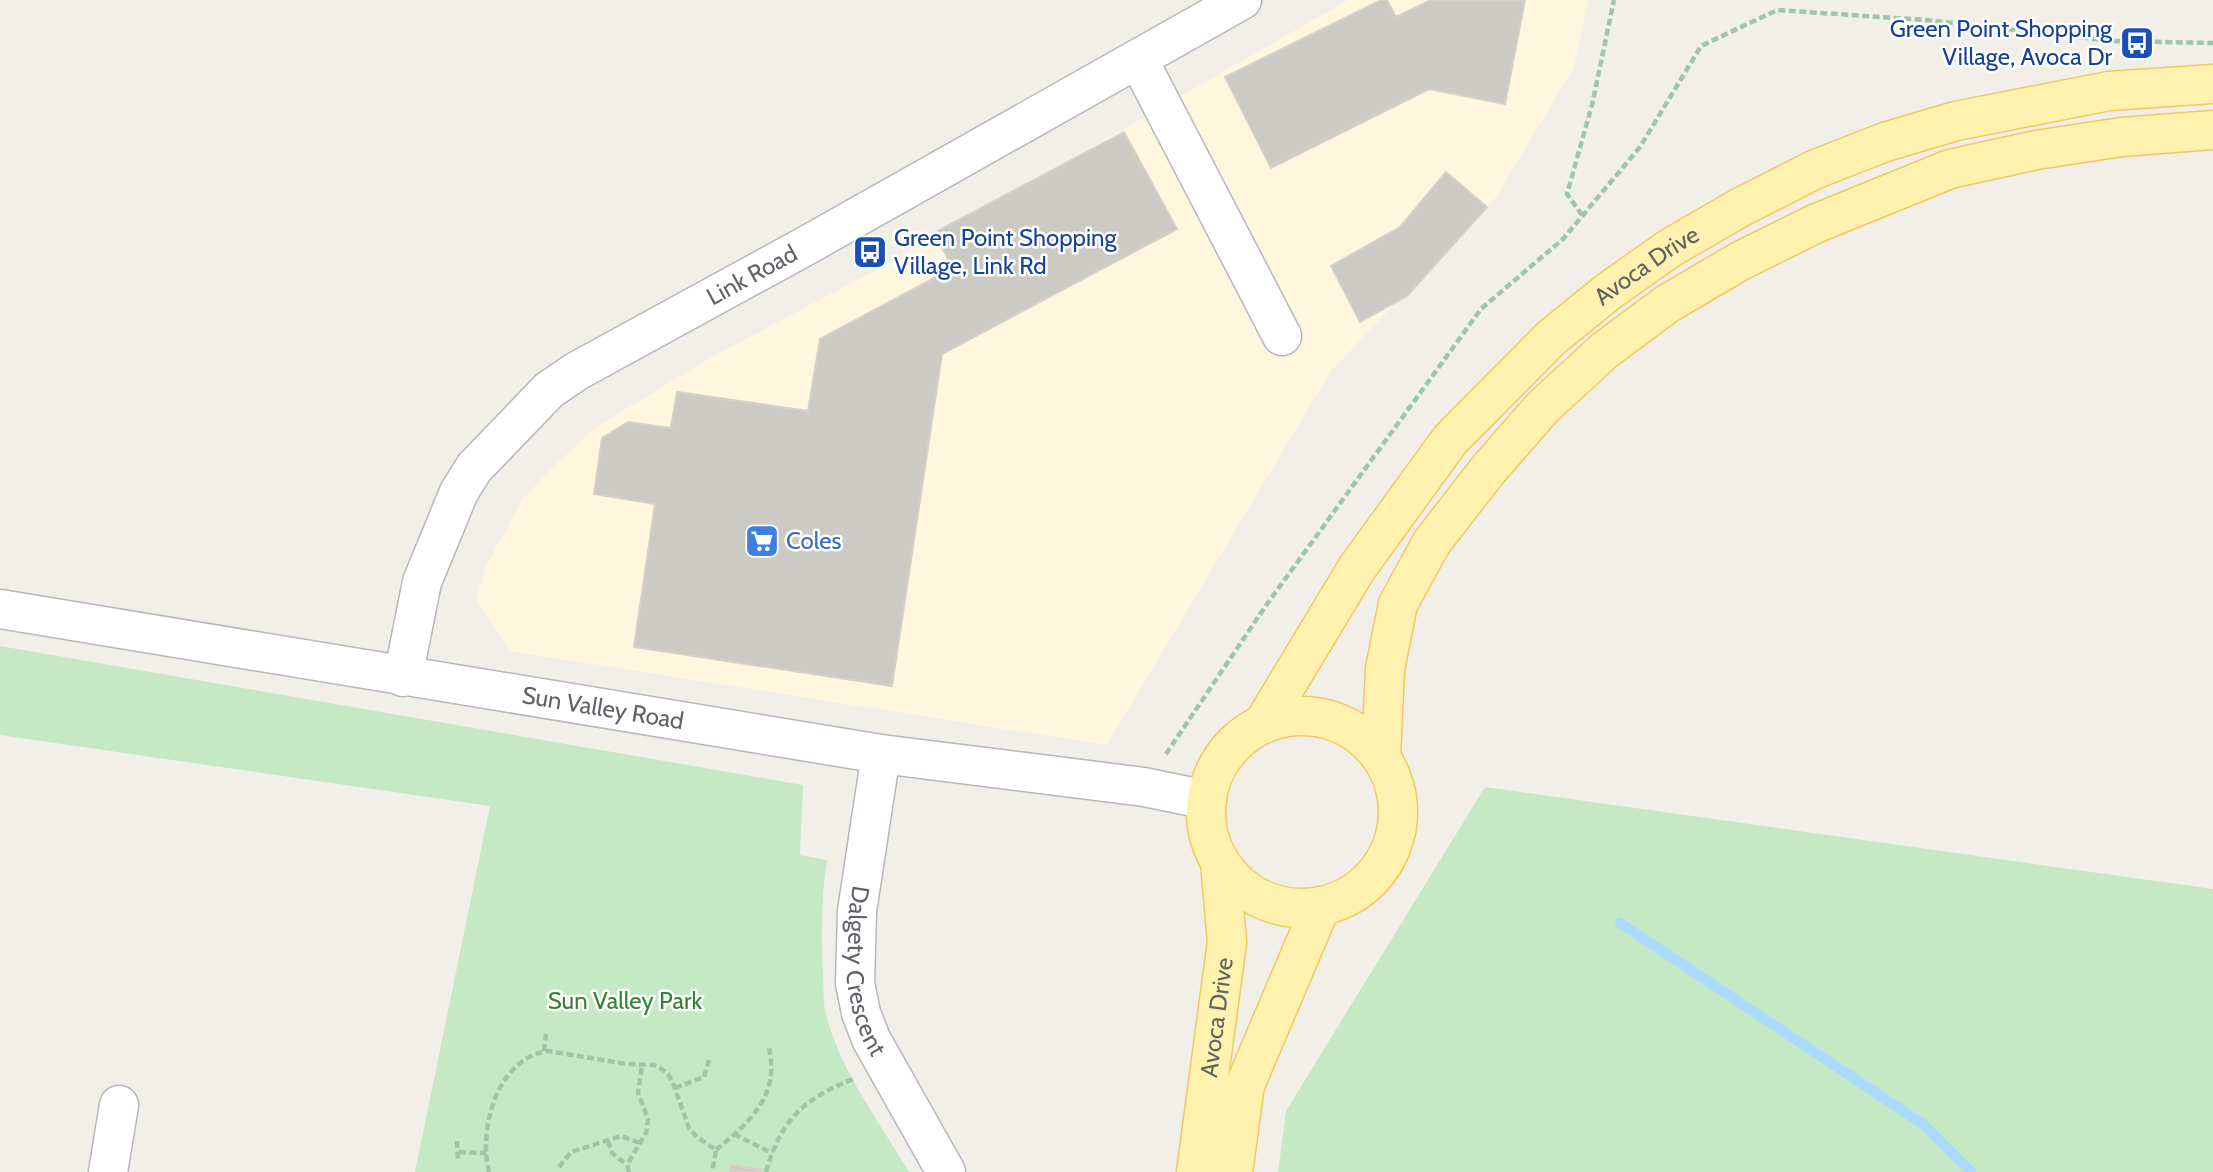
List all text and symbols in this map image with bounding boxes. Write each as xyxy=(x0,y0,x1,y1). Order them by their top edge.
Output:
place label: Green Point Shopping Village, Avoca Dr xyxy=(1890,14,2113,71)
bus stop icon: Green Point Shopping Village, Avoca Dr xyxy=(2118,24,2156,62)
street label: Avoca Drive xyxy=(1588,219,1704,311)
place label: Green Point Shopping Village, Link Rd xyxy=(894,223,1117,280)
bus stop icon: Green Point Shopping Village, Link Rd xyxy=(851,233,889,271)
street label: Link Road xyxy=(701,238,802,311)
supermarket icon: Coles xyxy=(743,522,781,560)
place label: Coles xyxy=(786,526,841,555)
street label: Sun Valley Road xyxy=(520,680,686,735)
street label: Dalgety Crescent xyxy=(841,884,892,1061)
street label: Avoca Drive xyxy=(1194,956,1239,1079)
park label: Sun Valley Park xyxy=(548,986,703,1015)

